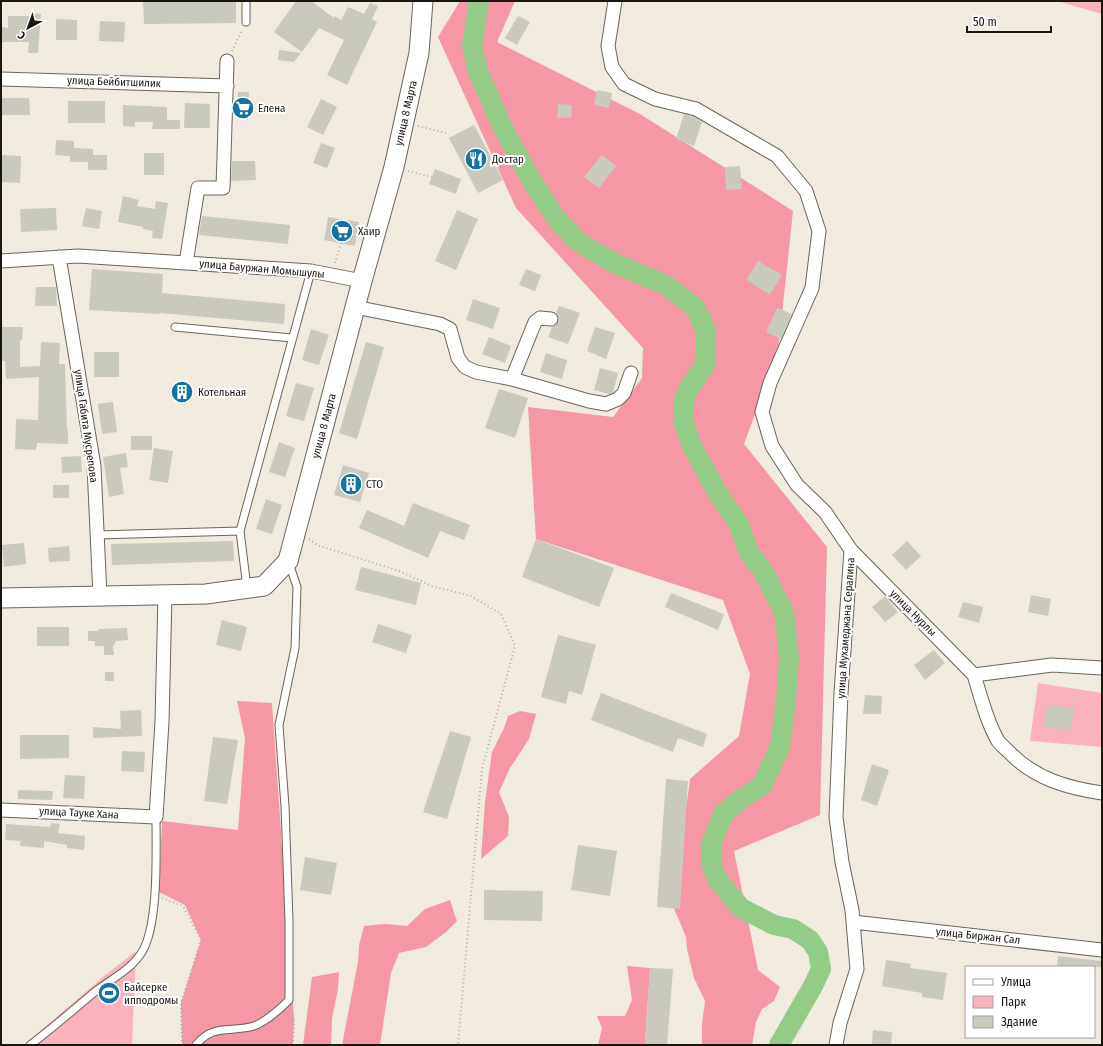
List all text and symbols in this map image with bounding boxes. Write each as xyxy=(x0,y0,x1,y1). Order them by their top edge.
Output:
north arrow xyxy=(8,8,48,48)
scale bar xyxy=(967,8,1051,34)
text: 50 m xyxy=(973,15,997,29)
text: С xyxy=(15,28,28,42)
street label: улица Бейбитшилик xyxy=(67,74,162,90)
street label: улица 8 Марта xyxy=(392,79,420,147)
supermarket icon: Елена xyxy=(230,95,256,121)
place label: Елена xyxy=(258,102,286,115)
restaurant icon: Достар xyxy=(463,146,489,172)
place label: Достар xyxy=(491,153,524,166)
supermarket icon: Хаир xyxy=(329,218,355,244)
place label: Хаир xyxy=(358,225,381,238)
street label: улица Бауржан Момышулы xyxy=(199,257,325,281)
street label: улица Габита Мусрепова xyxy=(72,369,100,483)
building icon: Котельная xyxy=(169,379,195,405)
place label: Котельная xyxy=(198,386,246,399)
street label: улица 8 Марта xyxy=(309,392,339,460)
building icon: СТО xyxy=(338,471,364,497)
place label: СТО xyxy=(366,478,383,491)
street label: улица Мухамеджана Сералина xyxy=(835,557,857,699)
street label: улица Нурлы xyxy=(887,587,939,639)
street label: улица Тауке Хана xyxy=(39,804,119,822)
street label: улица Биржан Сал xyxy=(935,925,1021,947)
legend xyxy=(965,966,1095,1038)
text: Улица xyxy=(1000,975,1031,989)
sports icon: Байсерке ипподромы xyxy=(96,980,122,1006)
place label: Байсерке ипподромы xyxy=(124,981,178,1007)
text: Парк xyxy=(1001,995,1027,1009)
text: Здание xyxy=(1001,1015,1037,1029)

